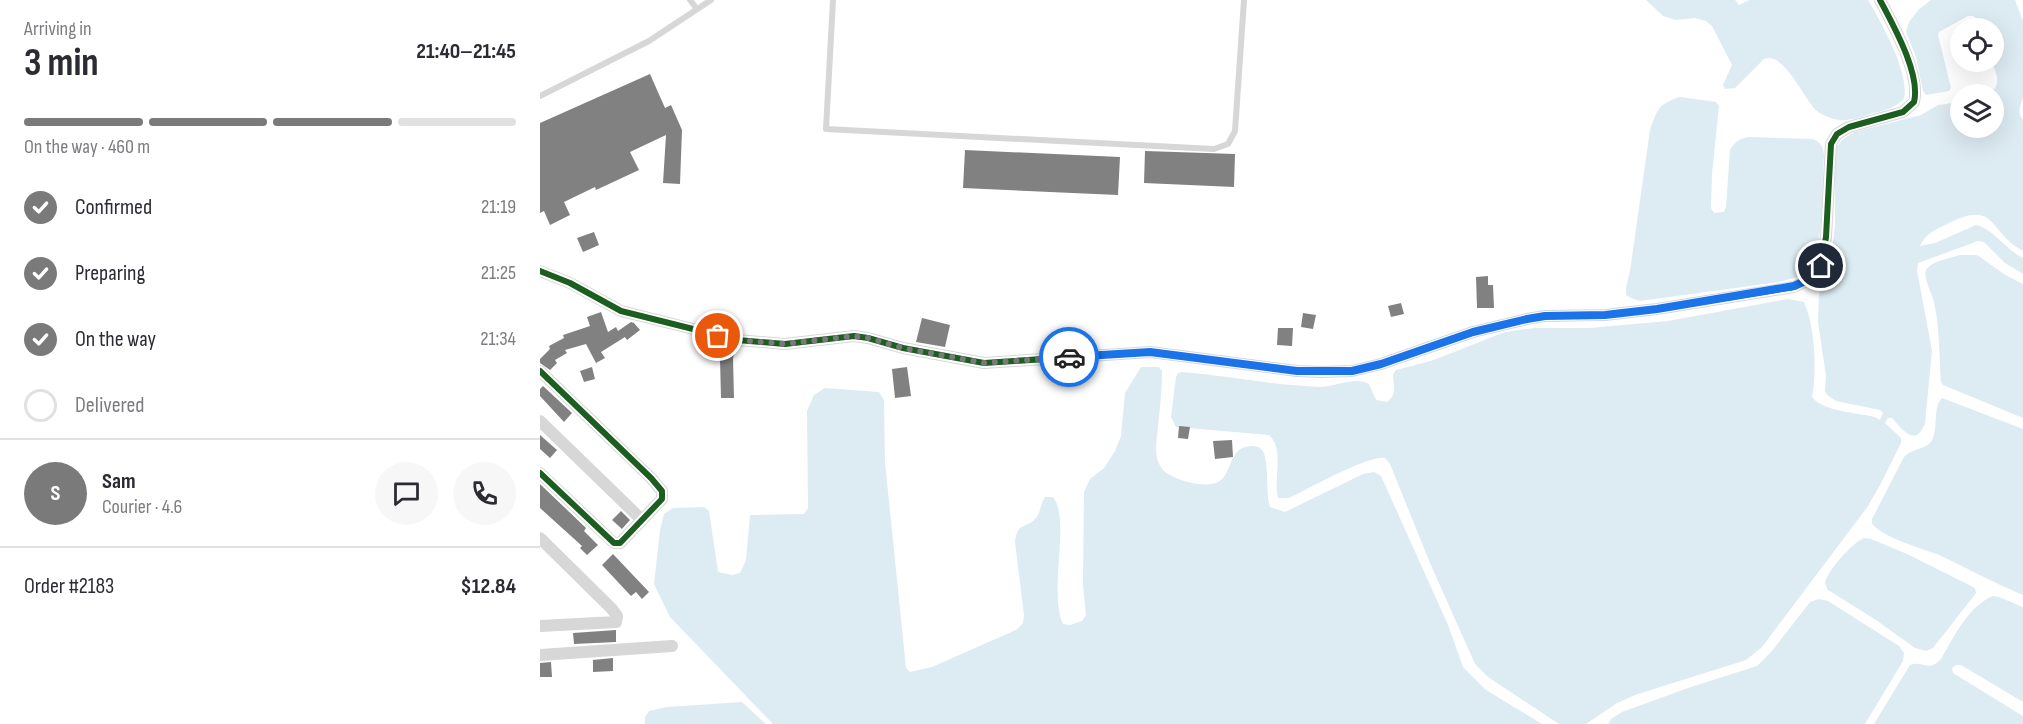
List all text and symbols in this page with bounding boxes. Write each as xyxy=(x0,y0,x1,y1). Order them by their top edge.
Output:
text: Arriving in xyxy=(24,17,92,41)
map controls xyxy=(1950,18,2004,138)
button: locate xyxy=(1950,18,2004,72)
text: 21:40–21:45 xyxy=(416,38,516,65)
text: 3 min xyxy=(24,40,99,87)
button: layers xyxy=(1950,84,2004,138)
text: On the way · 460 m xyxy=(24,135,150,159)
icon: check xyxy=(24,191,57,224)
text: Confirmed xyxy=(75,194,152,221)
text: 21:19 xyxy=(481,195,516,219)
pin xyxy=(1795,240,1846,291)
icon: home xyxy=(1804,249,1837,282)
icon: check xyxy=(24,257,57,290)
text: Preparing xyxy=(75,260,145,287)
text: 21:25 xyxy=(481,261,516,285)
pin xyxy=(692,310,743,361)
icon: bag xyxy=(701,319,734,352)
icon: check xyxy=(24,323,57,356)
text: On the way xyxy=(75,326,156,353)
text: 21:34 xyxy=(480,327,516,351)
courier xyxy=(1039,327,1099,387)
icon: car xyxy=(1053,341,1086,374)
text: Delivered xyxy=(75,392,144,419)
button: chat xyxy=(375,462,438,525)
button: phone xyxy=(453,462,516,525)
text: Sam xyxy=(102,468,136,495)
text: S xyxy=(51,480,60,507)
text: Courier · 4.6 xyxy=(102,495,182,519)
text: Order #2183 xyxy=(24,573,114,600)
text: $12.84 xyxy=(460,573,516,600)

